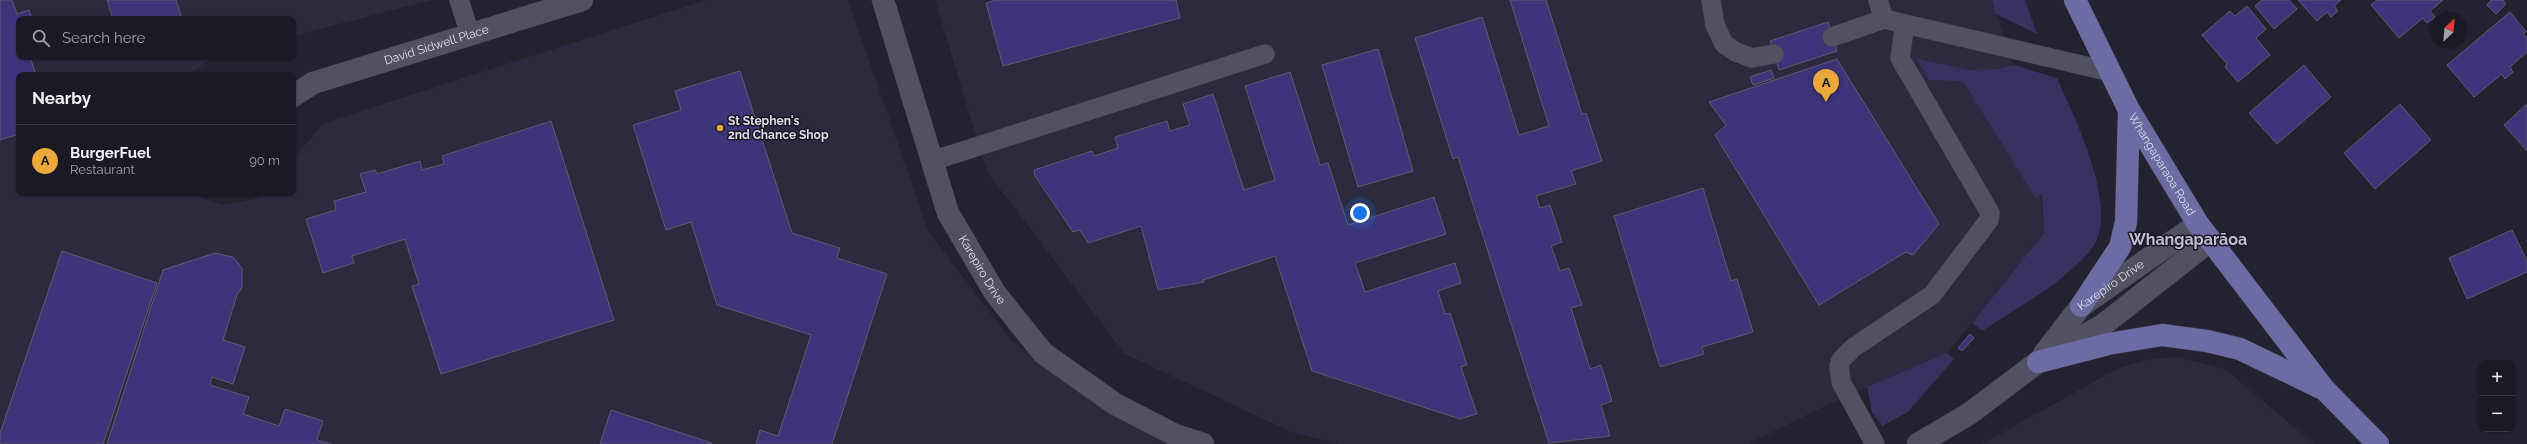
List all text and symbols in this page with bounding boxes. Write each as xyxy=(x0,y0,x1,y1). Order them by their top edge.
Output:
north arrow xyxy=(2431,12,2467,48)
search box xyxy=(16,16,296,60)
street label: David Sidwell Place xyxy=(382,22,490,68)
icon: search xyxy=(30,27,52,49)
text: Search here xyxy=(62,29,145,47)
pin: A xyxy=(1813,69,1839,102)
text: Nearby xyxy=(32,88,91,108)
street label: Whangaparaoa Road xyxy=(2125,110,2198,218)
place label: St Stephen's 2nd Chance Shop xyxy=(728,114,829,142)
marker: St Stephen's 2nd Chance Shop xyxy=(715,123,725,133)
text: BurgerFuel xyxy=(70,144,151,162)
text: A xyxy=(41,153,49,168)
text: 90 m xyxy=(249,153,280,168)
text: Restaurant xyxy=(70,162,135,177)
your location xyxy=(1350,203,1370,223)
district label: Whangaparāoa xyxy=(2129,230,2247,249)
street label: Karepiro Drive xyxy=(956,233,1008,307)
street label: Karepiro Drive xyxy=(2075,257,2147,313)
map controls xyxy=(2479,360,2515,432)
button: + xyxy=(2479,360,2515,396)
button: − xyxy=(2479,396,2515,432)

